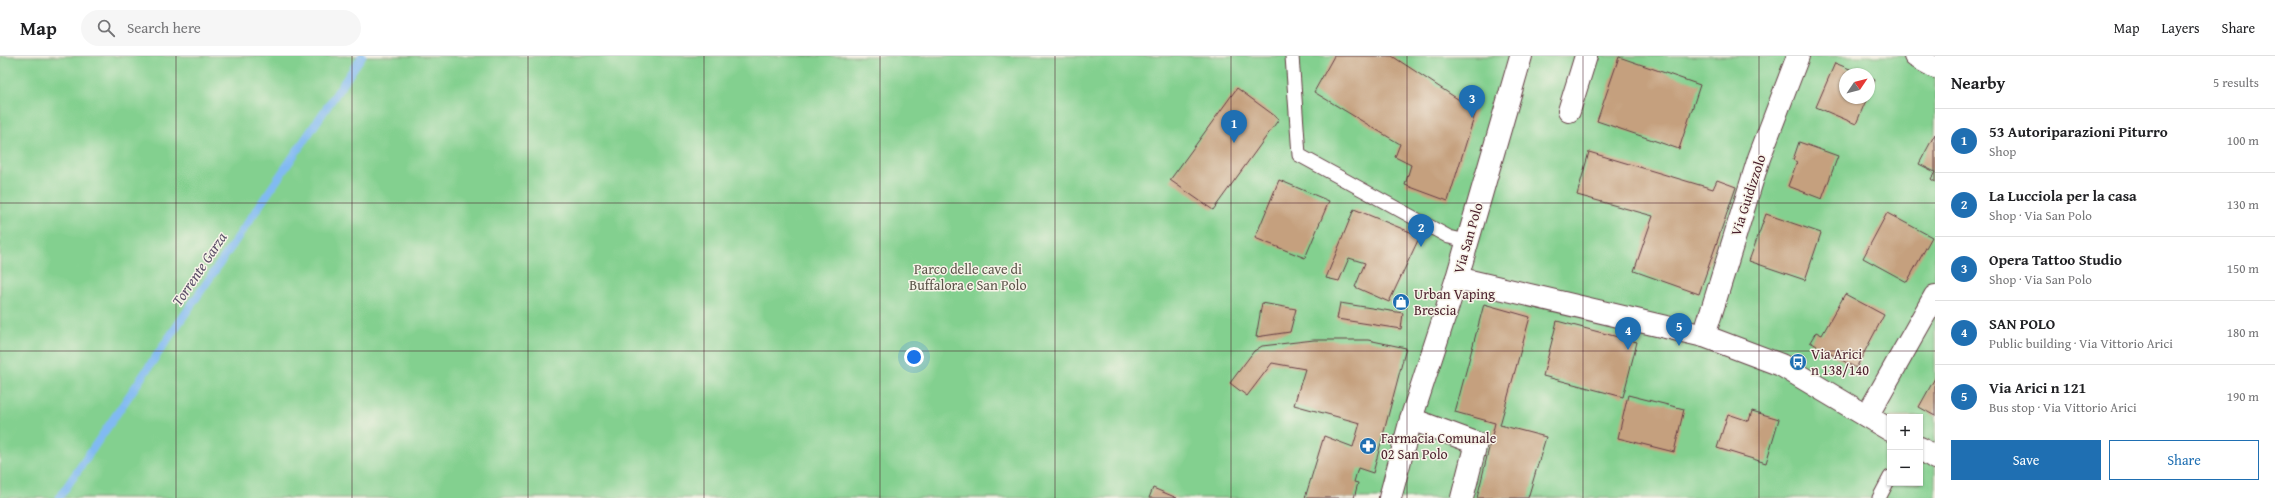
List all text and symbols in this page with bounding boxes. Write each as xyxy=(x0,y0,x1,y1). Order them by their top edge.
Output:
search box xyxy=(81,10,361,46)
text: Map xyxy=(20,14,57,42)
icon: search xyxy=(95,17,117,39)
text: Search here xyxy=(127,17,201,38)
text: Map xyxy=(2114,18,2140,38)
text: Layers xyxy=(2162,18,2200,38)
text: Share xyxy=(2222,18,2255,38)
north arrow xyxy=(1839,68,1875,104)
text: Nearby xyxy=(1951,70,2005,95)
text: 5 results xyxy=(2213,73,2259,92)
pin: 3 xyxy=(1459,85,1485,118)
pin: 1 xyxy=(1221,110,1247,143)
text: 53 Autoriparazioni Piturro xyxy=(1989,121,2168,142)
text: 1 xyxy=(1961,131,1967,150)
text: 100 m xyxy=(2227,131,2259,150)
text: Shop xyxy=(1989,142,2016,161)
street label: Via Guidizzolo xyxy=(1725,152,1771,238)
text: La Lucciola per la casa xyxy=(1989,185,2137,206)
text: 2 xyxy=(1961,195,1967,214)
text: 130 m xyxy=(2227,195,2259,214)
street label: Via San Polo xyxy=(1448,200,1488,276)
text: Shop · Via San Polo xyxy=(1989,206,2092,225)
pin: 2 xyxy=(1408,214,1434,247)
water label: Torrente Garza xyxy=(166,228,232,310)
text: Opera Tattoo Studio xyxy=(1989,249,2122,270)
park label: Parco delle cave di Buffalora e San Polo xyxy=(909,259,1027,295)
text: 3 xyxy=(1961,259,1967,278)
text: 150 m xyxy=(2227,259,2259,278)
text: Shop · Via San Polo xyxy=(1989,270,2092,289)
place label: Urban Vaping Brescia xyxy=(1414,284,1495,320)
shop icon: Urban Vaping Brescia xyxy=(1391,292,1411,312)
pin: 5 xyxy=(1666,313,1692,346)
text: SAN POLO xyxy=(1989,313,2055,334)
pin: 4 xyxy=(1615,317,1641,350)
text: 4 xyxy=(1961,323,1967,342)
text: 180 m xyxy=(2227,323,2259,342)
text: Public building · Via Vittorio Arici xyxy=(1989,334,2173,353)
place label: Via Arici n 138/140 xyxy=(1811,344,1869,380)
your location xyxy=(904,347,924,367)
bus stop icon: Via Arici n 138/140 xyxy=(1788,352,1808,372)
text: Via Arici n 121 xyxy=(1989,377,2086,398)
text: 5 xyxy=(1961,387,1967,406)
text: 190 m xyxy=(2227,387,2259,406)
text: Bus stop · Via Vittorio Arici xyxy=(1989,398,2137,417)
map controls xyxy=(1887,414,1923,486)
button: + xyxy=(1887,414,1923,450)
place label: Farmacia Comunale 02 San Polo xyxy=(1381,428,1497,464)
pharmacy icon: Farmacia Comunale 02 San Polo xyxy=(1358,436,1378,456)
button: Save xyxy=(1951,440,2101,480)
button: Share xyxy=(2109,440,2259,480)
button: − xyxy=(1887,450,1923,486)

